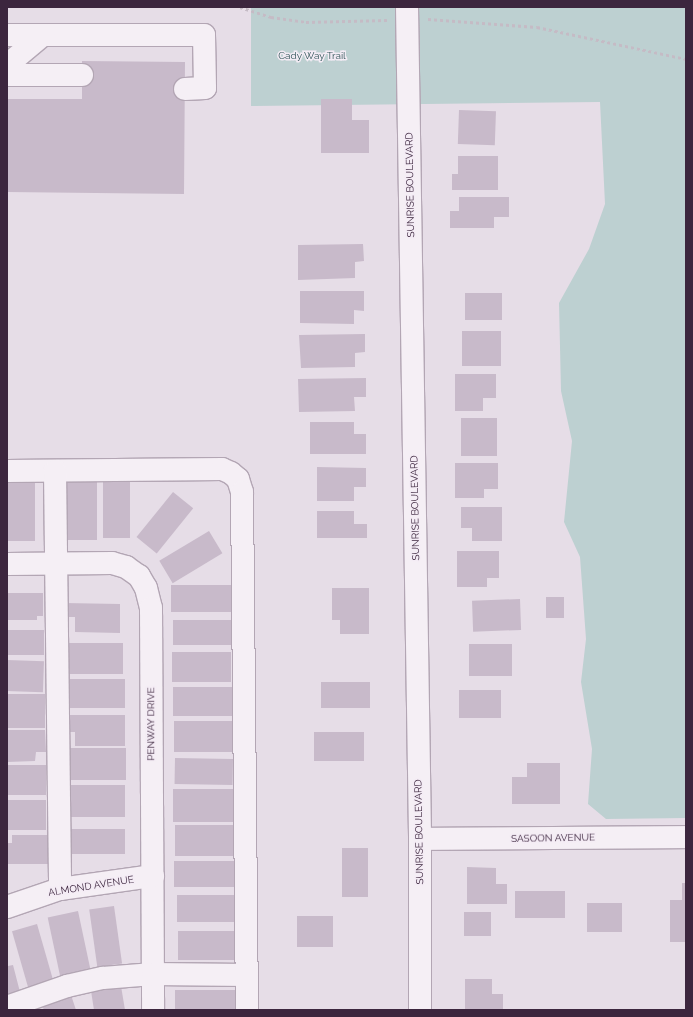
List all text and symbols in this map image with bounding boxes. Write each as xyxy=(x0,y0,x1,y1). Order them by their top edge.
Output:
park label: Cady Way Trail xyxy=(278,50,346,62)
street label: SUNRISE BOULEVARD xyxy=(403,132,417,238)
street label: SUNRISE BOULEVARD xyxy=(408,455,422,561)
street label: PENWAY DRIVE xyxy=(145,687,157,761)
street label: SUNRISE BOULEVARD xyxy=(412,779,426,885)
street label: SASOON AVENUE xyxy=(511,831,595,845)
street label: ALMOND AVENUE xyxy=(47,873,135,899)

